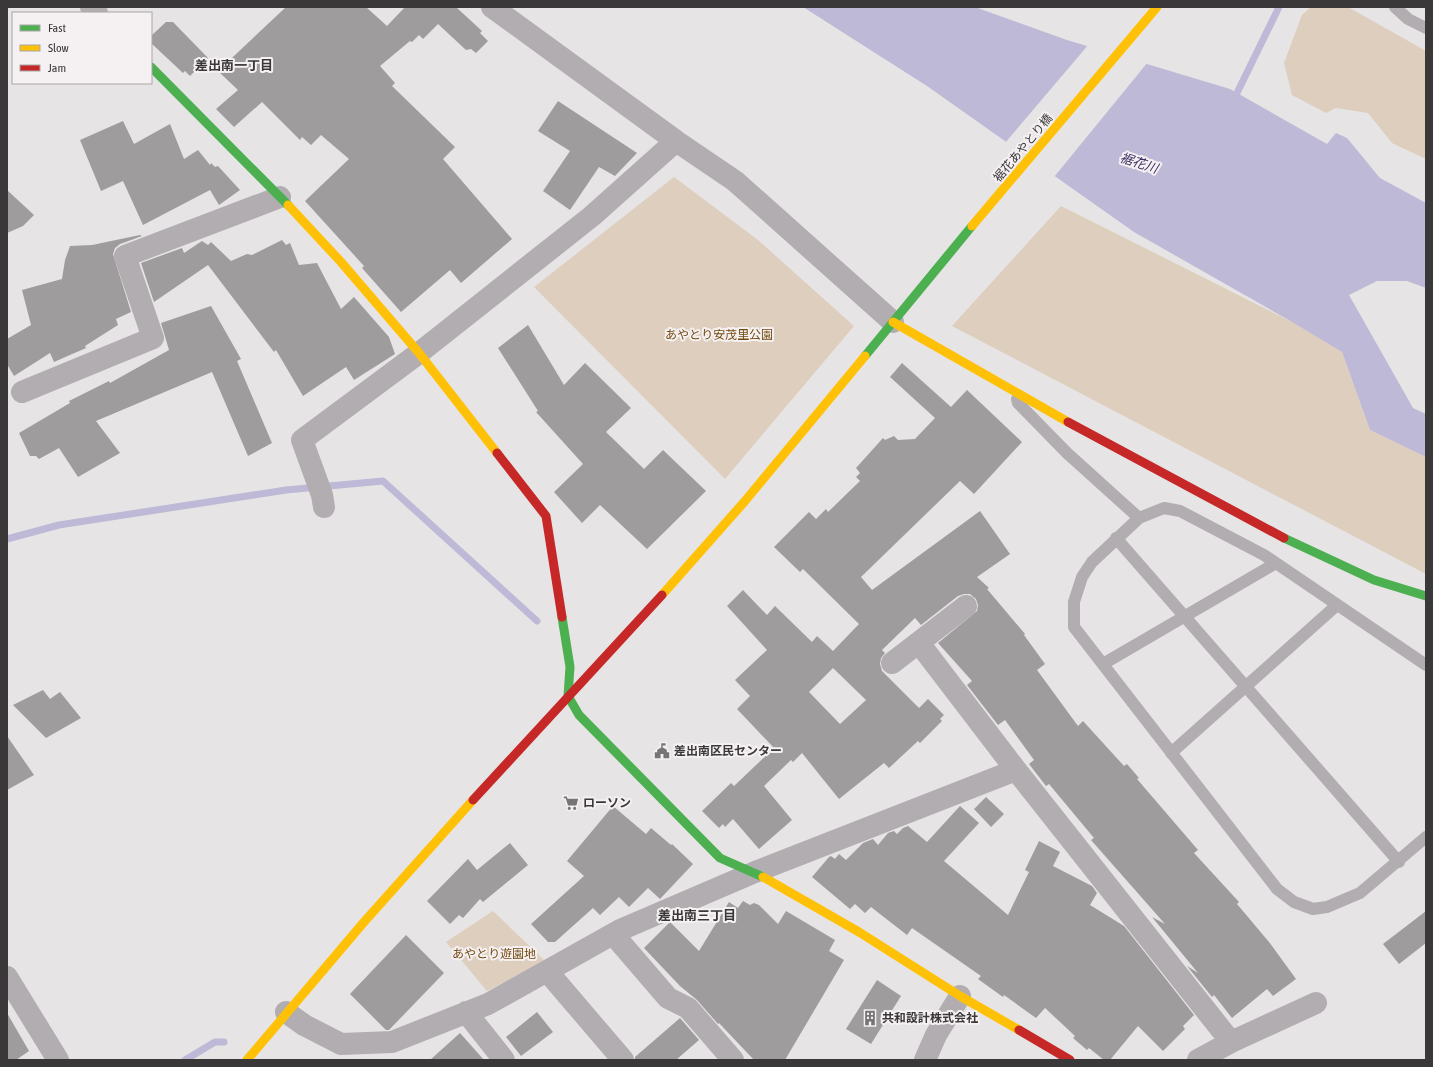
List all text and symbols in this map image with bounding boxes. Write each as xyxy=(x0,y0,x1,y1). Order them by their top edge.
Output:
legend xyxy=(12,12,152,84)
text: Fast xyxy=(48,21,66,35)
text: Slow xyxy=(48,41,69,55)
district label: 差出南一丁目 xyxy=(195,58,273,73)
text: Jam xyxy=(48,61,66,75)
street label: 裾花あやとり橋 xyxy=(991,111,1055,185)
water label: 裾花川 xyxy=(1118,150,1162,177)
park label: あやとり安茂里公園 xyxy=(665,328,773,342)
public building icon: 差出南区民センター xyxy=(653,742,671,760)
place label: 差出南区民センター xyxy=(674,744,782,758)
supermarket icon: ローソン xyxy=(562,794,580,812)
place label: ローソン xyxy=(583,796,631,810)
district label: 差出南三丁目 xyxy=(658,908,736,923)
park label: あやとり遊園地 xyxy=(452,947,536,961)
building icon: 共和設計株式会社 xyxy=(861,1009,879,1027)
place label: 共和設計株式会社 xyxy=(882,1011,978,1025)

